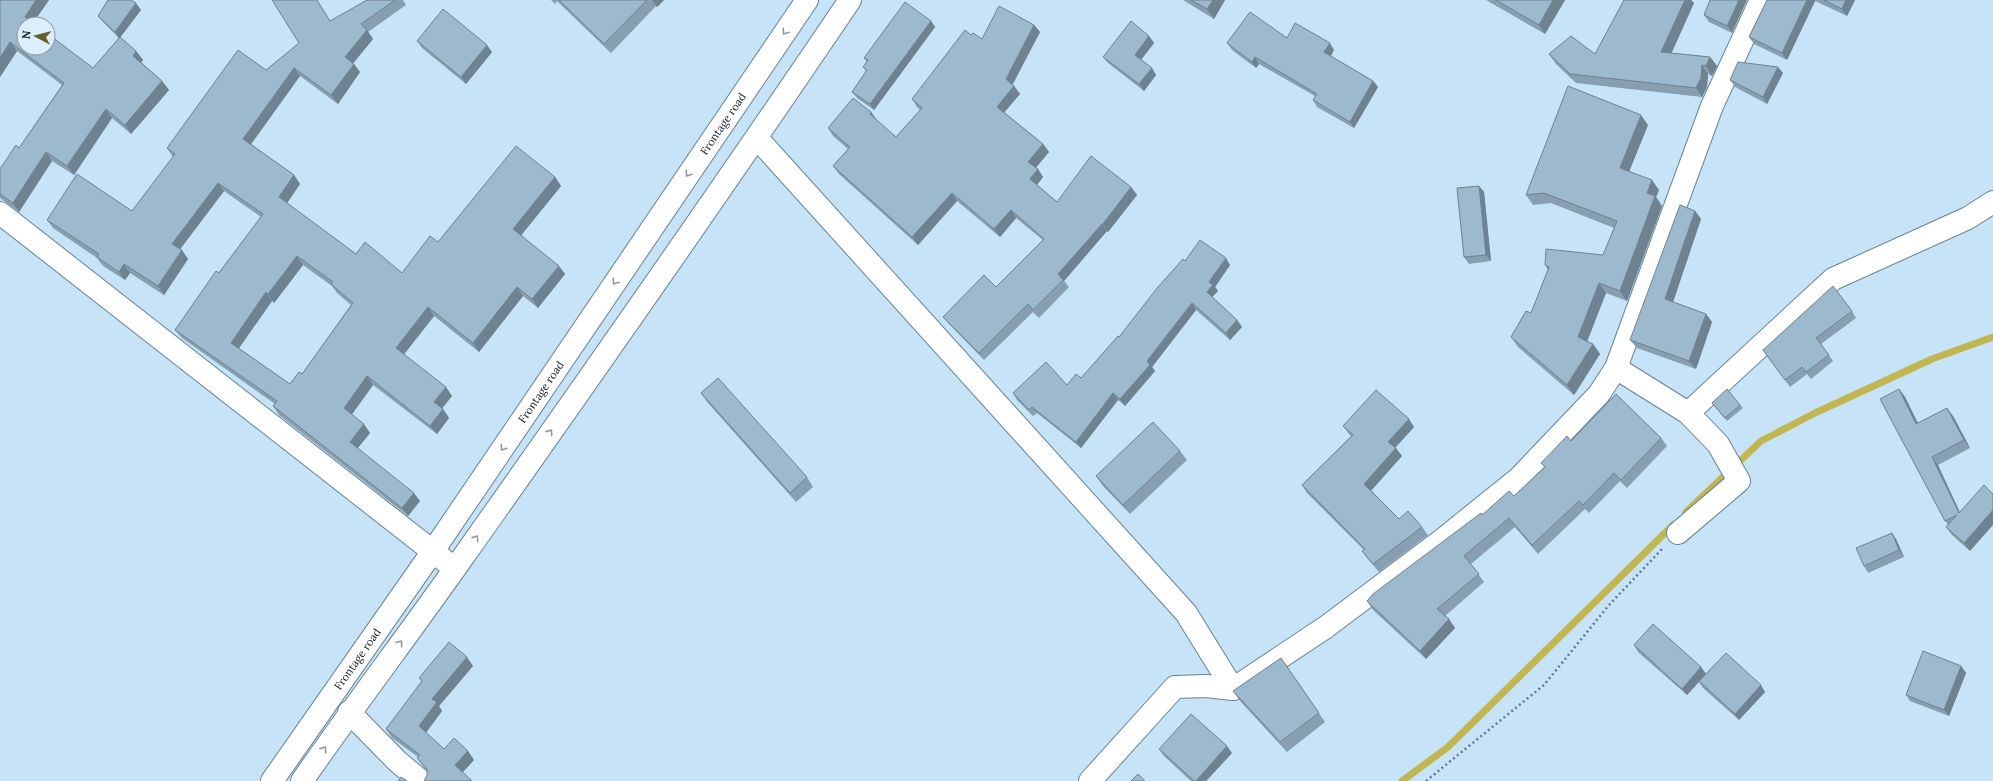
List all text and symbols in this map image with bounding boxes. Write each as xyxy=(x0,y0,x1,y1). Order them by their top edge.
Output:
north arrow xyxy=(16,16,56,56)
one-way arrow xyxy=(782,28,790,35)
text: N xyxy=(19,29,34,40)
street label: Frontage road xyxy=(697,90,749,158)
one-way arrow xyxy=(685,170,693,177)
one-way arrow xyxy=(612,278,620,285)
street label: Frontage road xyxy=(515,358,567,426)
one-way arrow xyxy=(545,429,552,436)
one-way arrow xyxy=(501,443,508,450)
one-way arrow xyxy=(471,535,479,542)
street label: Frontage road xyxy=(331,625,384,692)
one-way arrow xyxy=(395,641,402,648)
one-way arrow xyxy=(319,746,327,753)

